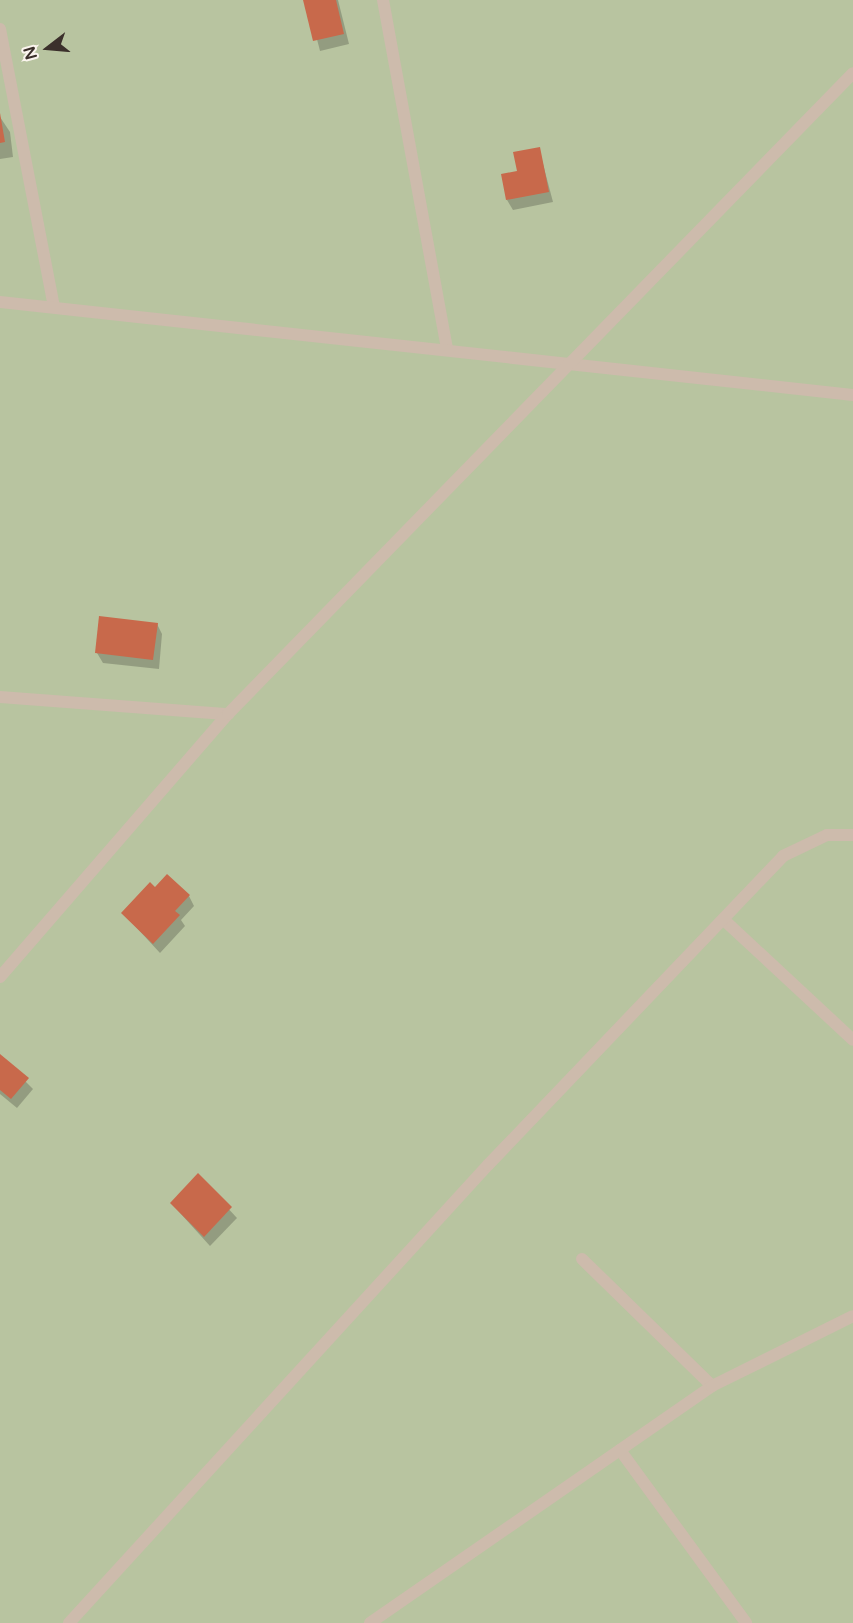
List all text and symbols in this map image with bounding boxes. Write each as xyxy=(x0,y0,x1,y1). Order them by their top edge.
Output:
north arrow xyxy=(18,18,78,78)
text: N xyxy=(19,44,42,62)

